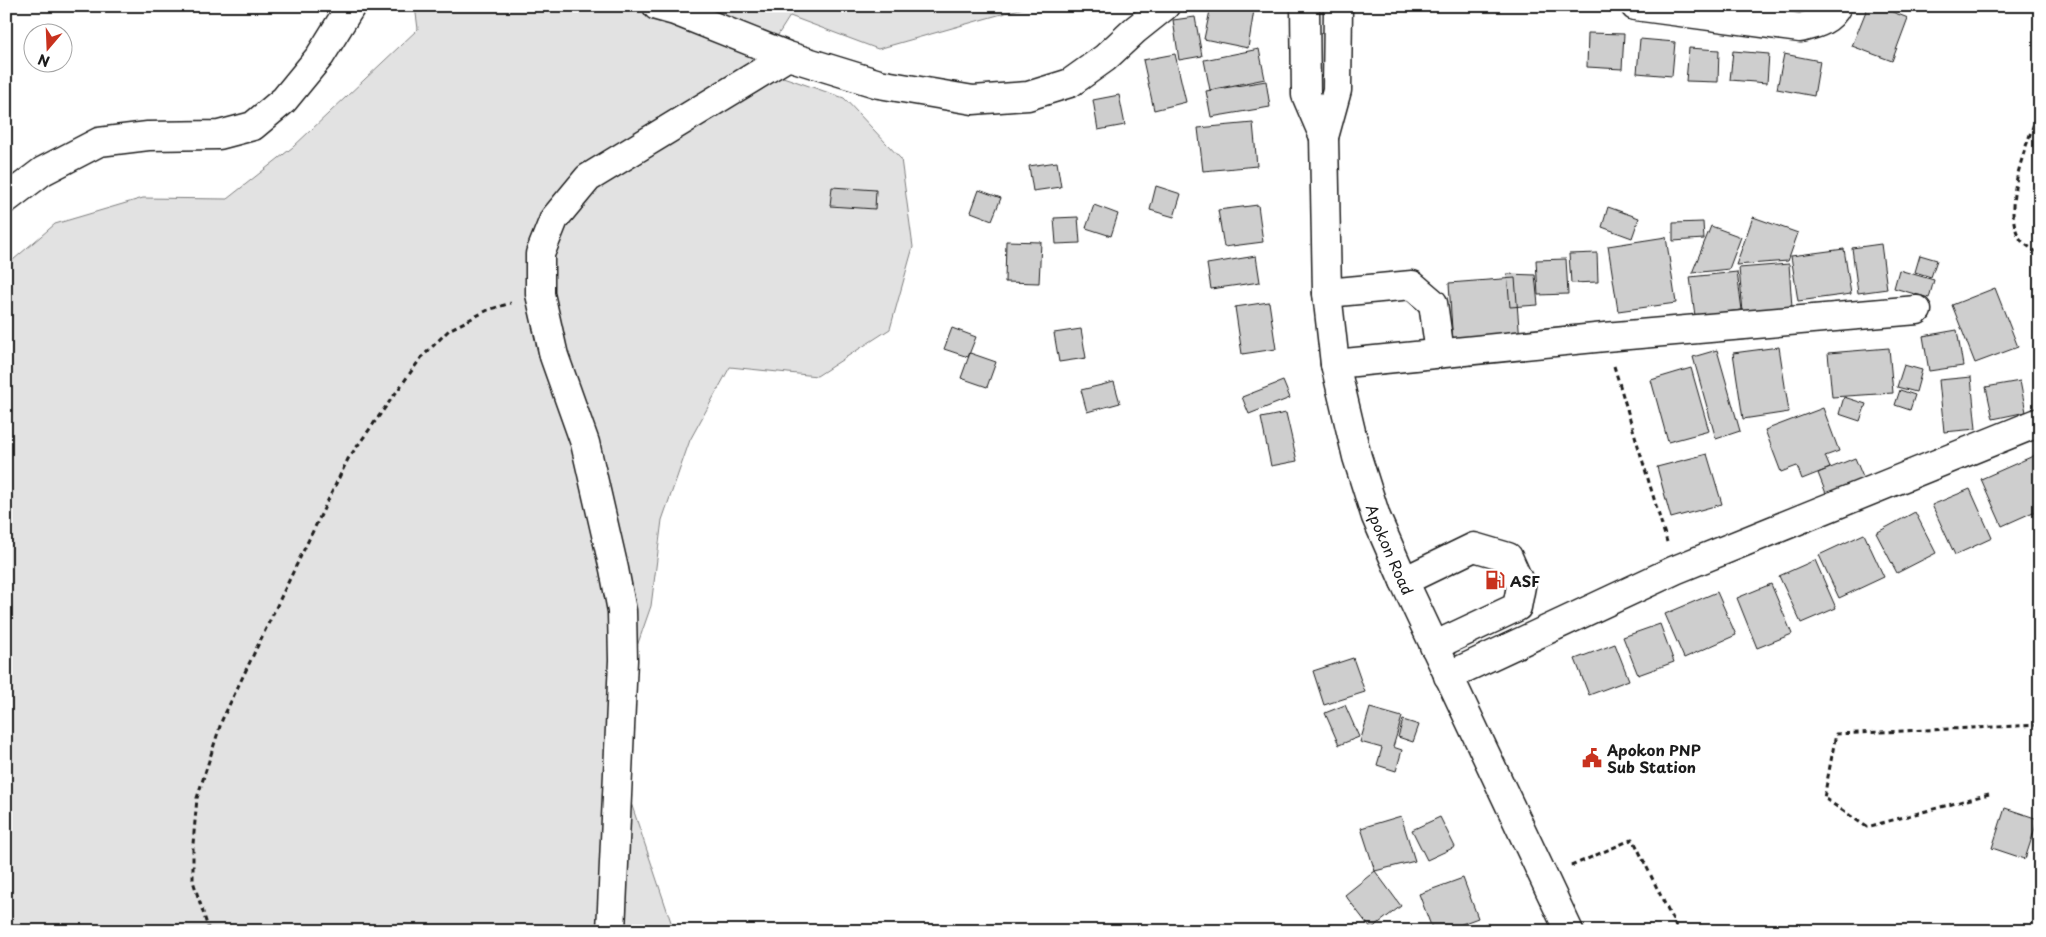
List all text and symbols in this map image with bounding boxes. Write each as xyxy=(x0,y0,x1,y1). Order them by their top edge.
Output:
north arrow xyxy=(22,22,72,72)
text: N xyxy=(35,49,52,72)
street label: Apokon Road xyxy=(1361,501,1420,598)
fuel station icon: ASF xyxy=(1484,569,1506,591)
place label: ASF xyxy=(1510,569,1540,592)
place label: Apokon PNP Sub Station xyxy=(1606,738,1701,778)
public building icon: Apokon PNP Sub Station xyxy=(1581,747,1603,769)

